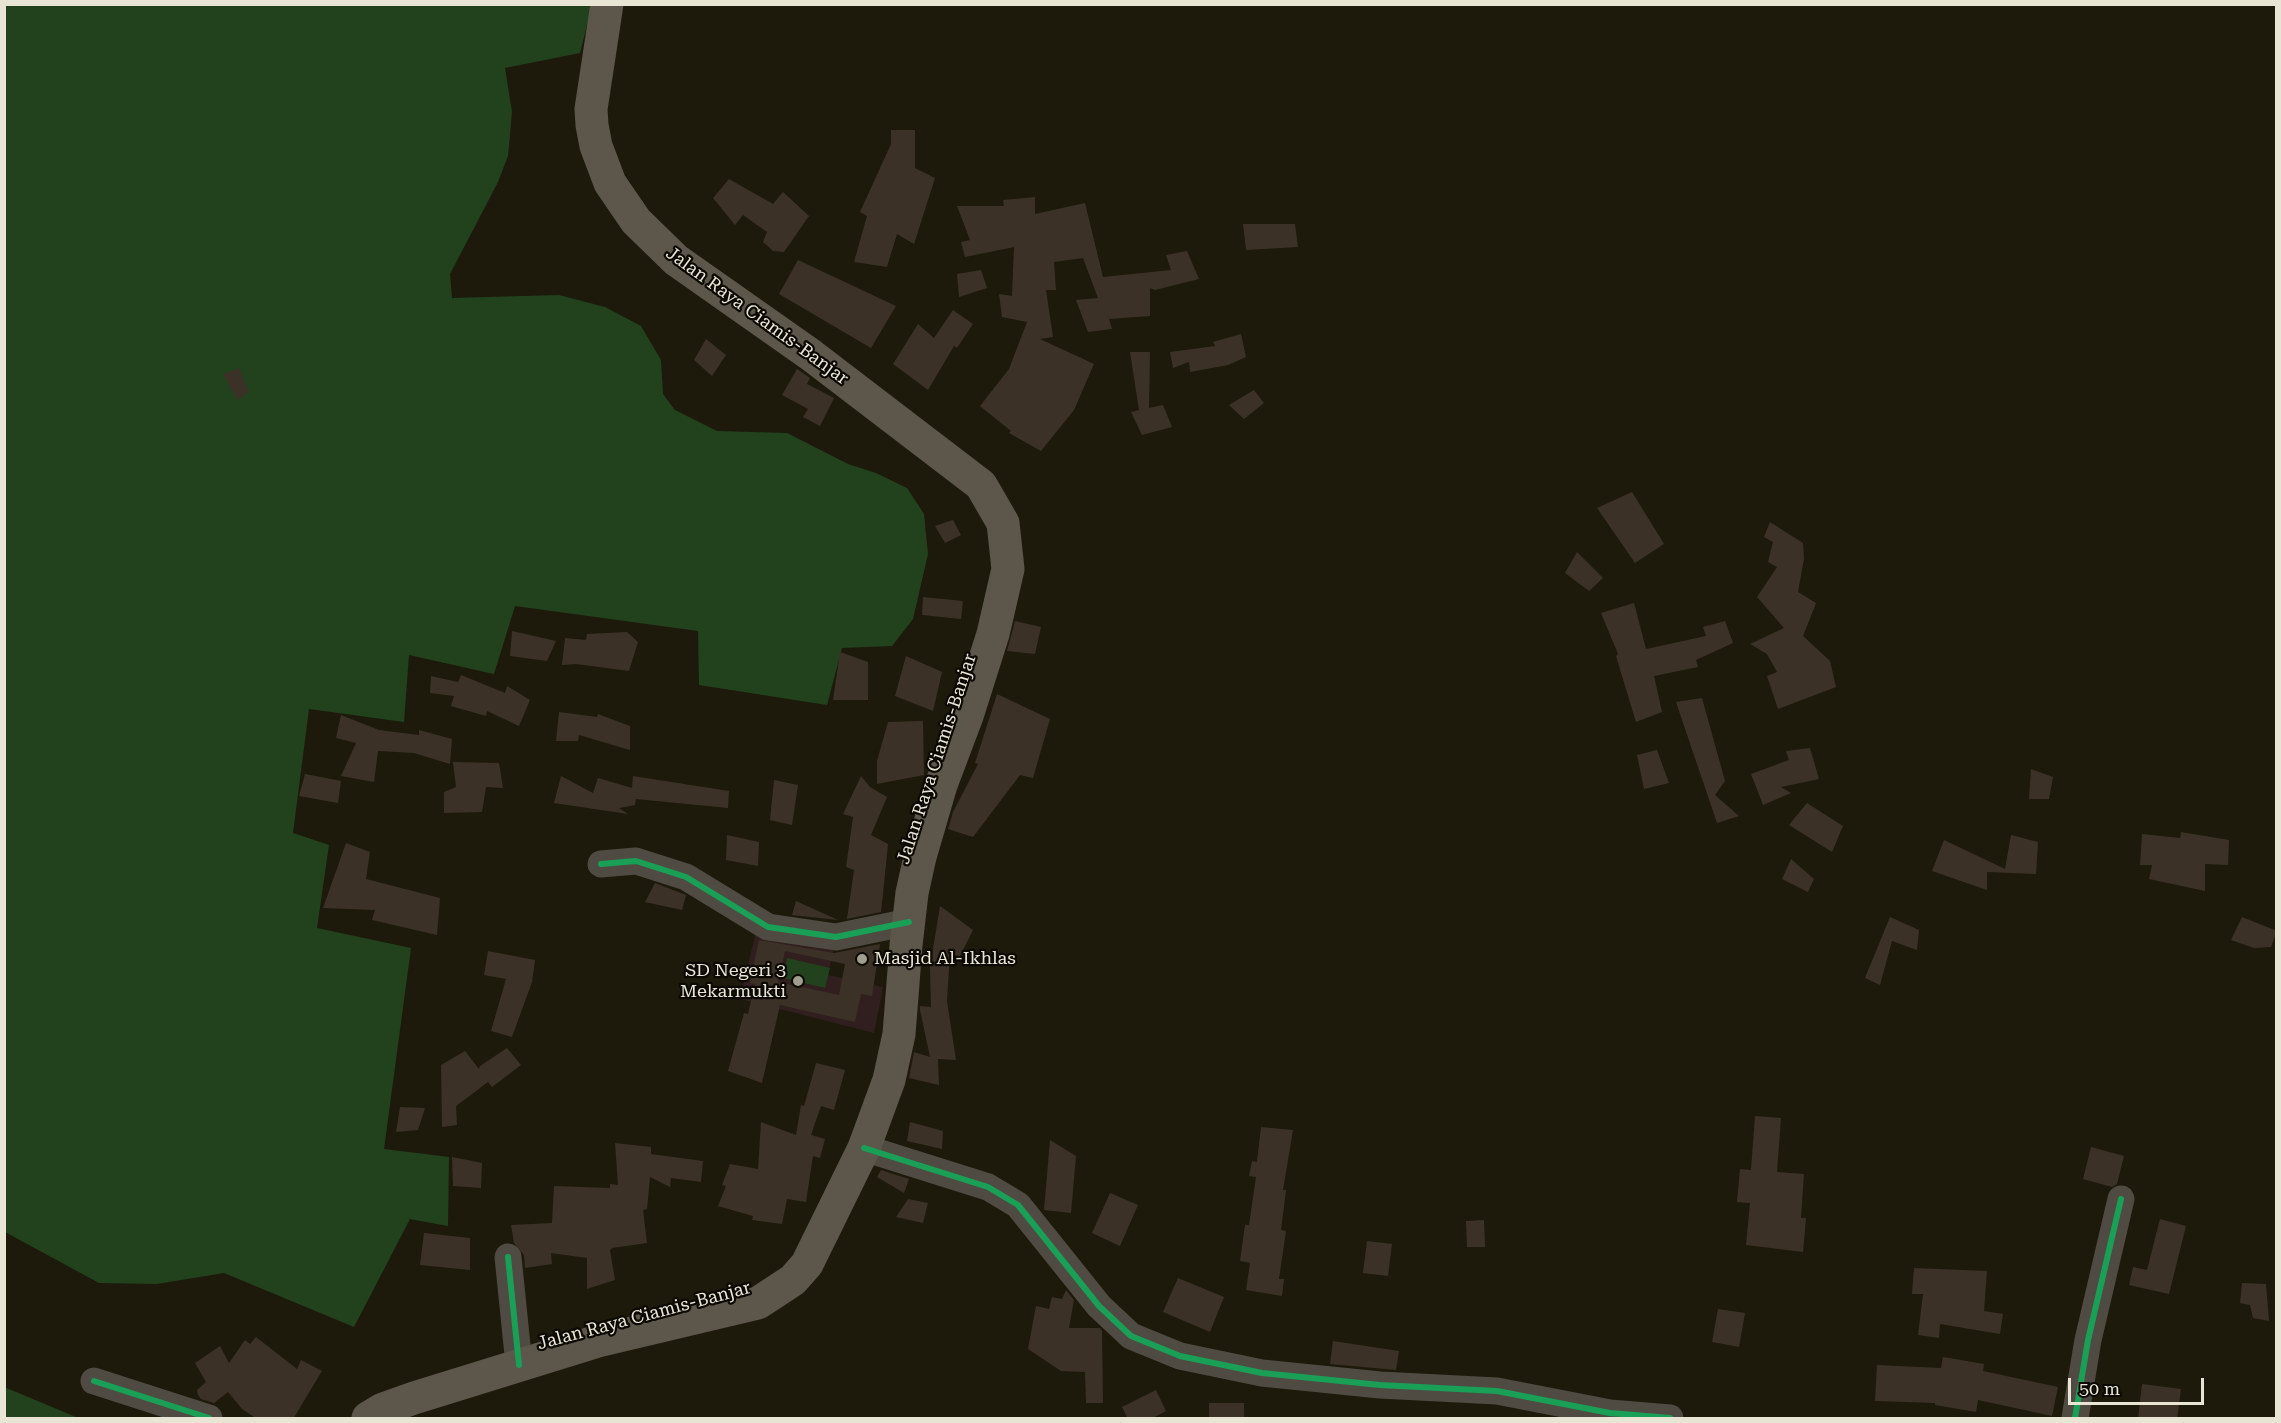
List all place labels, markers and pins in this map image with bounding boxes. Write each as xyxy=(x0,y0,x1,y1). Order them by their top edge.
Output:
place label: Masjid Al-Ikhlas xyxy=(874,948,1016,970)
marker: Masjid Al-Ikhlas xyxy=(855,952,869,966)
place label: SD Negeri 3 Mekarmukti xyxy=(680,960,786,1002)
marker: SD Negeri 3 Mekarmukti xyxy=(791,974,805,988)

